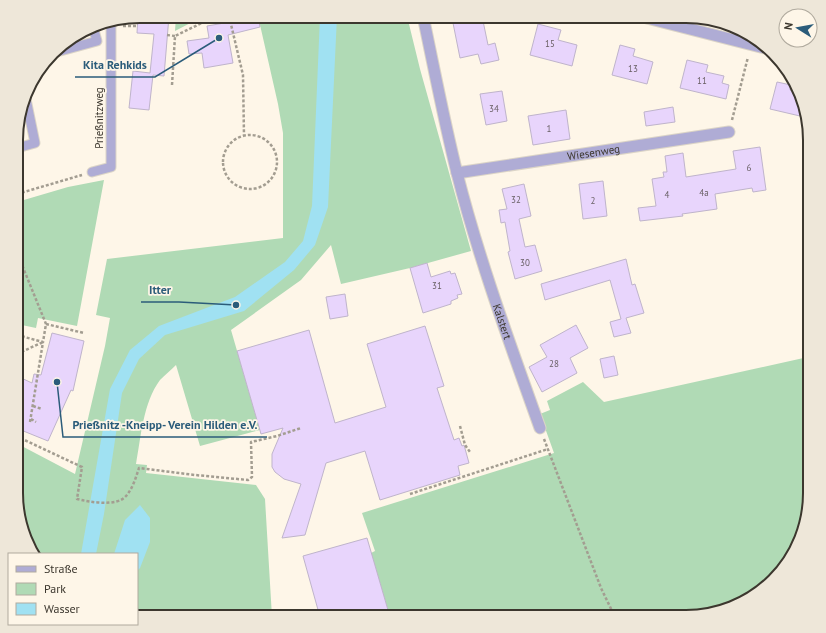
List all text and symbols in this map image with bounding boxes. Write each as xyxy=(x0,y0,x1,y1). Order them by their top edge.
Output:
north arrow xyxy=(778,8,818,48)
text: N xyxy=(781,21,796,31)
house number: 15 xyxy=(545,38,555,49)
callout: Kita Rehkids xyxy=(75,53,155,77)
text: Kita Rehkids xyxy=(83,57,147,72)
house number: 13 xyxy=(628,63,638,74)
house number: 11 xyxy=(697,75,707,86)
street label: Prießnitzweg xyxy=(92,87,106,149)
house number: 34 xyxy=(489,103,499,114)
house number: 1 xyxy=(547,123,552,134)
street label: Wiesenweg xyxy=(566,142,621,163)
house number: 6 xyxy=(747,162,752,173)
house number: 4a xyxy=(699,187,709,198)
house number: 4 xyxy=(665,189,670,200)
house number: 32 xyxy=(511,194,521,205)
house number: 2 xyxy=(591,195,596,206)
house number: 30 xyxy=(520,257,530,268)
callout: Itter xyxy=(141,278,179,302)
house number: 31 xyxy=(432,280,442,291)
text: Itter xyxy=(149,282,172,297)
street label: Kalstert xyxy=(490,302,515,341)
house number: 28 xyxy=(549,358,559,369)
callout: Prießnitz -Kneipp- Verein Hilden e.V. xyxy=(63,413,267,437)
text: Prießnitz -Kneipp- Verein Hilden e.V. xyxy=(73,417,258,432)
legend xyxy=(8,553,138,625)
text: Straße xyxy=(44,561,78,576)
text: Park xyxy=(44,581,66,596)
text: Wasser xyxy=(44,601,80,616)

